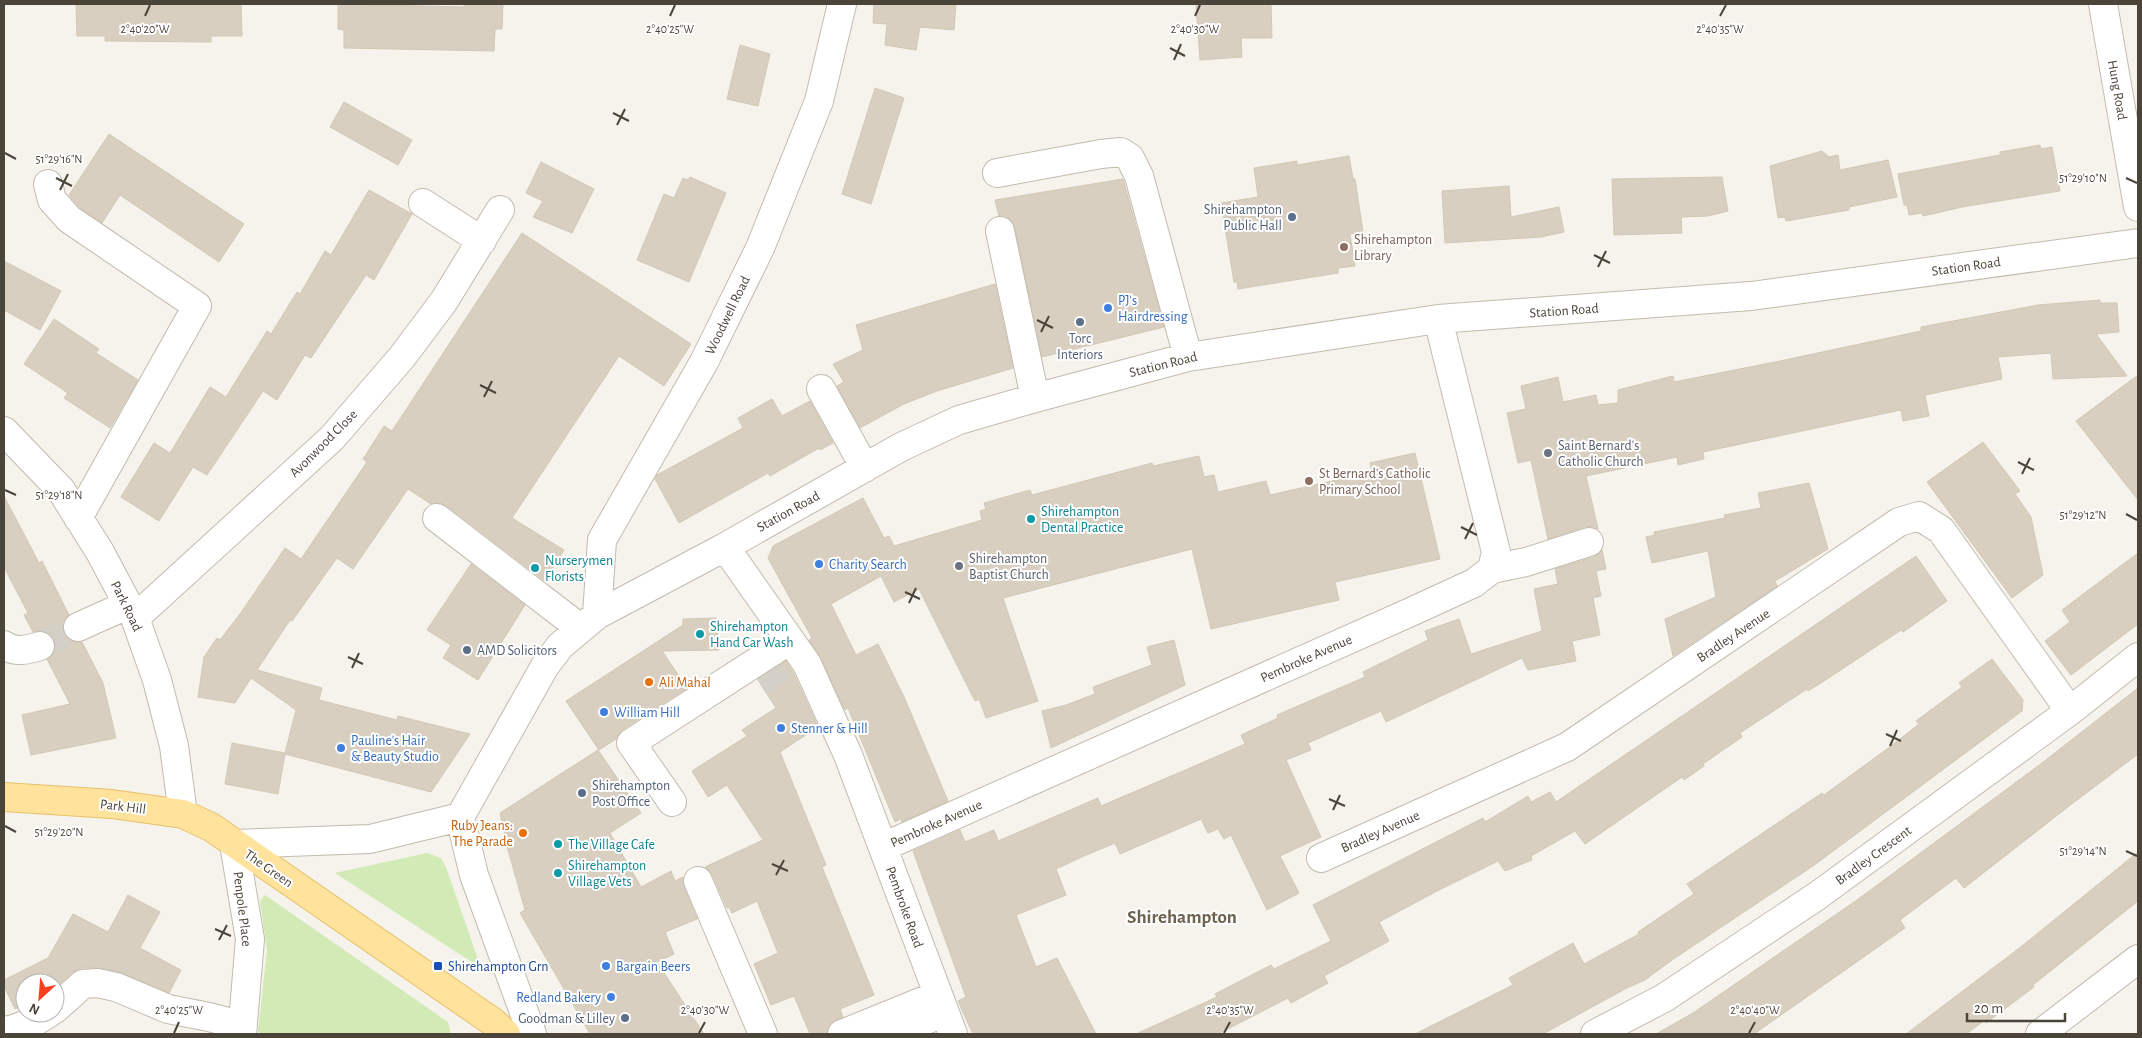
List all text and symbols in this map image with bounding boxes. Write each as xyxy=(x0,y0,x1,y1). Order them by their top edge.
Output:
text: 2°40'20"W xyxy=(120,23,170,35)
text: 2°40'25"W xyxy=(646,23,694,35)
text: 2°40'30"W xyxy=(1171,23,1220,35)
text: 2°40'35"W xyxy=(1696,23,1744,35)
street label: Hung Road xyxy=(2105,59,2129,121)
text: 51°29'16"N xyxy=(35,153,83,165)
text: 51°29'10"N xyxy=(2059,172,2107,184)
place label: Shirehampton Public Hall xyxy=(1204,203,1282,233)
marker: Shirehampton Public Hall xyxy=(1286,211,1298,223)
place label: Shirehampton Library xyxy=(1354,233,1432,263)
marker: Shirehampton Library xyxy=(1338,241,1350,253)
street label: Station Road xyxy=(1931,255,2002,279)
street label: Woodwell Road xyxy=(703,274,753,357)
place label: PJ's Hairdressing xyxy=(1118,294,1188,324)
marker: PJ's Hairdressing xyxy=(1102,302,1114,314)
street label: Station Road xyxy=(1529,302,1599,320)
marker: Torc Interiors xyxy=(1074,316,1086,328)
place label: Torc Interiors xyxy=(1057,332,1103,362)
street label: Station Road xyxy=(1128,350,1199,380)
street label: Avonwood Close xyxy=(287,407,360,480)
place label: Saint Bernard's Catholic Church xyxy=(1558,439,1644,469)
marker: Saint Bernard's Catholic Church xyxy=(1542,447,1554,459)
place label: St Bernard's Catholic Primary School xyxy=(1319,467,1431,497)
marker: St Bernard's Catholic Primary School xyxy=(1303,475,1315,487)
text: 51°29'18"N xyxy=(35,489,83,501)
street label: Station Road xyxy=(755,489,822,535)
place label: Shirehampton Dental Practice xyxy=(1041,505,1123,535)
text: 51°29'12"N xyxy=(2060,509,2106,521)
marker: Shirehampton Dental Practice xyxy=(1025,513,1037,525)
place label: Shirehampton Baptist Church xyxy=(969,552,1049,582)
place label: Nurserymen Florists xyxy=(545,554,613,584)
marker: Charity Search xyxy=(813,558,825,570)
place label: Charity Search xyxy=(829,558,907,572)
marker: Shirehampton Baptist Church xyxy=(953,560,965,572)
marker: Nurserymen Florists xyxy=(529,562,541,574)
street label: Park Road xyxy=(108,579,144,634)
street label: Bradley Avenue xyxy=(1695,606,1772,665)
place label: Shirehampton Hand Car Wash xyxy=(710,620,794,650)
marker: Shirehampton Hand Car Wash xyxy=(694,628,706,640)
street label: Pembroke Avenue xyxy=(1259,632,1354,685)
marker: AMD Solicitors xyxy=(461,644,473,656)
place label: AMD Solicitors xyxy=(477,644,557,658)
marker: Ali Mahal xyxy=(643,676,655,688)
place label: Ali Mahal xyxy=(659,676,711,690)
marker: William Hill xyxy=(598,706,610,718)
place label: William Hill xyxy=(614,706,680,720)
marker: Stenner & Hill xyxy=(775,722,787,734)
place label: Stenner & Hill xyxy=(791,722,868,736)
place label: Pauline's Hair & Beauty Studio xyxy=(351,734,439,764)
marker: Pauline's Hair & Beauty Studio xyxy=(335,742,347,754)
place label: Shirehampton Post Office xyxy=(592,779,670,809)
marker: Shirehampton Post Office xyxy=(576,787,588,799)
street label: Park Hill xyxy=(99,797,147,817)
street label: Pembroke Avenue xyxy=(889,797,984,850)
street label: Bradley Avenue xyxy=(1339,808,1422,855)
place label: Ruby Jeans: The Parade xyxy=(451,819,513,849)
street label: Bradley Crescent xyxy=(1833,823,1915,888)
text: 51°29'20"N xyxy=(34,826,84,838)
marker: Ruby Jeans: The Parade xyxy=(517,827,529,839)
marker: The Village Cafe xyxy=(552,838,564,850)
place label: The Village Cafe xyxy=(568,838,655,852)
text: 51°29'14"N xyxy=(2059,845,2107,857)
street label: The Green xyxy=(242,847,295,890)
place label: Shirehampton Village Vets xyxy=(568,859,646,889)
street label: Pembroke Road xyxy=(883,865,925,950)
marker: Shirehampton Village Vets xyxy=(552,867,564,879)
street label: Penpole Place xyxy=(230,871,254,948)
district label: Shirehampton xyxy=(1127,908,1237,927)
marker: Shirehampton Grn xyxy=(432,960,444,972)
place label: Shirehampton Grn xyxy=(448,960,548,974)
marker: Bargain Beers xyxy=(600,960,612,972)
place label: Bargain Beers xyxy=(616,960,690,974)
north arrow xyxy=(15,973,65,1023)
scale bar xyxy=(1967,990,2064,1022)
place label: Redland Bakery xyxy=(516,991,601,1005)
marker: Redland Bakery xyxy=(605,991,617,1003)
text: N xyxy=(27,1000,42,1017)
text: 20 m xyxy=(1974,1001,2003,1016)
text: 2°40'25"W xyxy=(155,1004,203,1016)
text: 2°40'30"W xyxy=(681,1004,730,1016)
text: 2°40'35"W xyxy=(1206,1004,1254,1016)
text: 2°40'40"W xyxy=(1730,1004,1780,1016)
place label: Goodman & Lilley xyxy=(518,1012,615,1026)
marker: Goodman & Lilley xyxy=(619,1012,631,1024)

